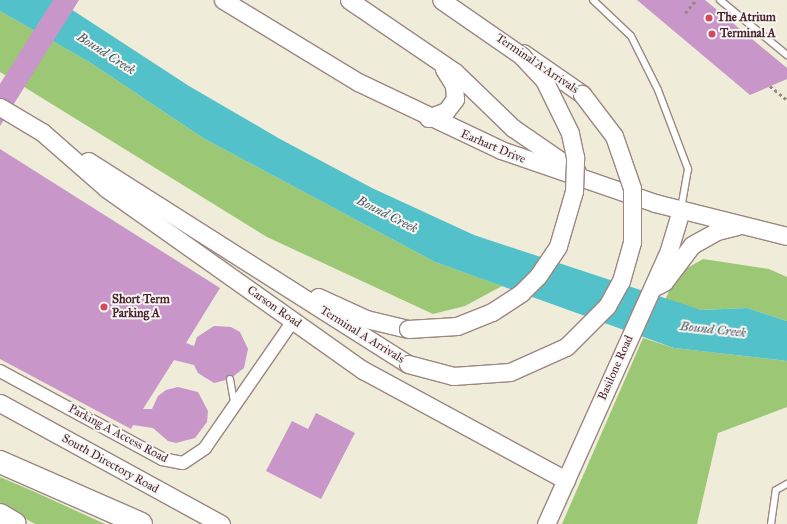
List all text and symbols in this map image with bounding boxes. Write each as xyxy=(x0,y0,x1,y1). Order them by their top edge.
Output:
place label: The Atrium xyxy=(717,11,776,25)
marker: The Atrium xyxy=(704,13,714,23)
place label: Terminal A xyxy=(720,27,776,41)
water label: Bound Creek xyxy=(74,29,138,79)
marker: Terminal A xyxy=(707,29,717,39)
street label: Terminal A Arrivals xyxy=(493,31,581,97)
street label: Earhart Drive xyxy=(458,127,528,167)
water label: Bound Creek xyxy=(354,193,420,237)
street label: Carson Road xyxy=(244,283,304,331)
place label: Short Term Parking A xyxy=(112,293,170,321)
marker: Short Term Parking A xyxy=(99,302,109,312)
street label: Terminal A Arrivals xyxy=(317,303,407,367)
water label: Bound Creek xyxy=(679,319,747,341)
street label: Basilone Road xyxy=(595,333,637,403)
street label: Parking A Access Road xyxy=(66,402,170,466)
street label: South Directory Road xyxy=(59,431,161,497)

